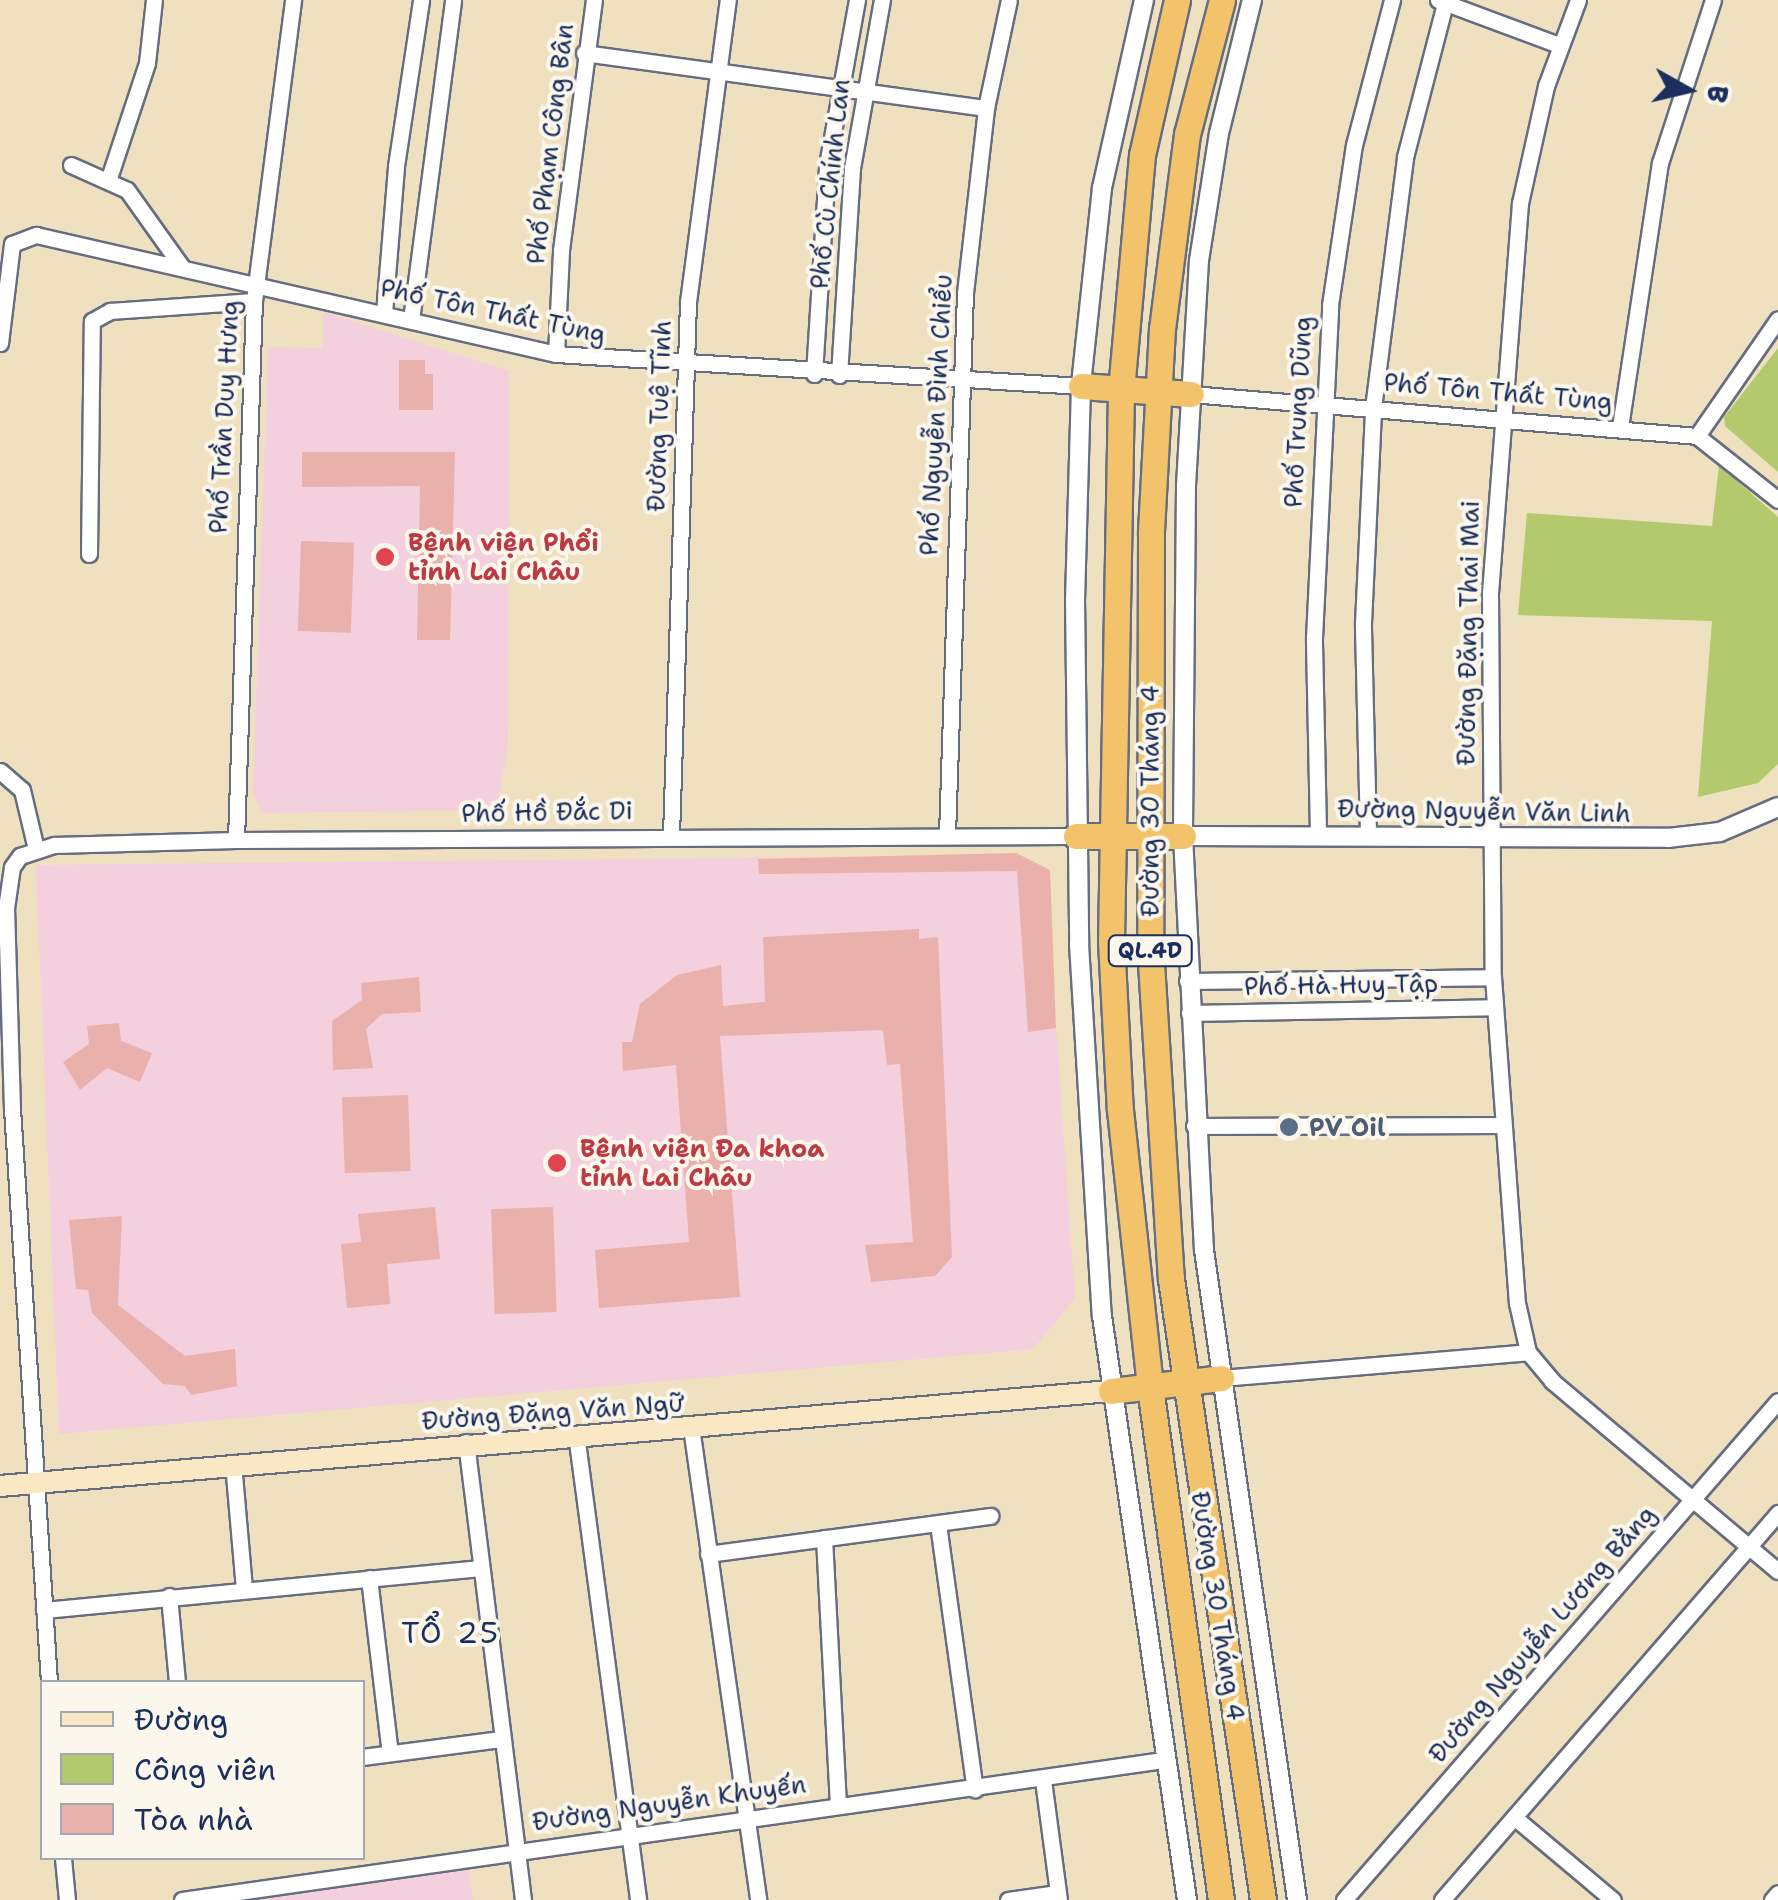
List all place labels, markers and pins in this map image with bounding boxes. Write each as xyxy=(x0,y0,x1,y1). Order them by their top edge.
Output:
place label: Bệnh viện Phổi tỉnh Lai Châu xyxy=(408,528,599,587)
marker: Bệnh viện Phổi tỉnh Lai Châu xyxy=(372,544,398,570)
place label: PV Oil xyxy=(1309,1112,1386,1142)
marker: PV Oil xyxy=(1278,1116,1300,1138)
place label: Bệnh viện Đa khoa tỉnh Lai Châu xyxy=(580,1134,824,1193)
marker: Bệnh viện Đa khoa tỉnh Lai Châu xyxy=(544,1150,570,1176)

